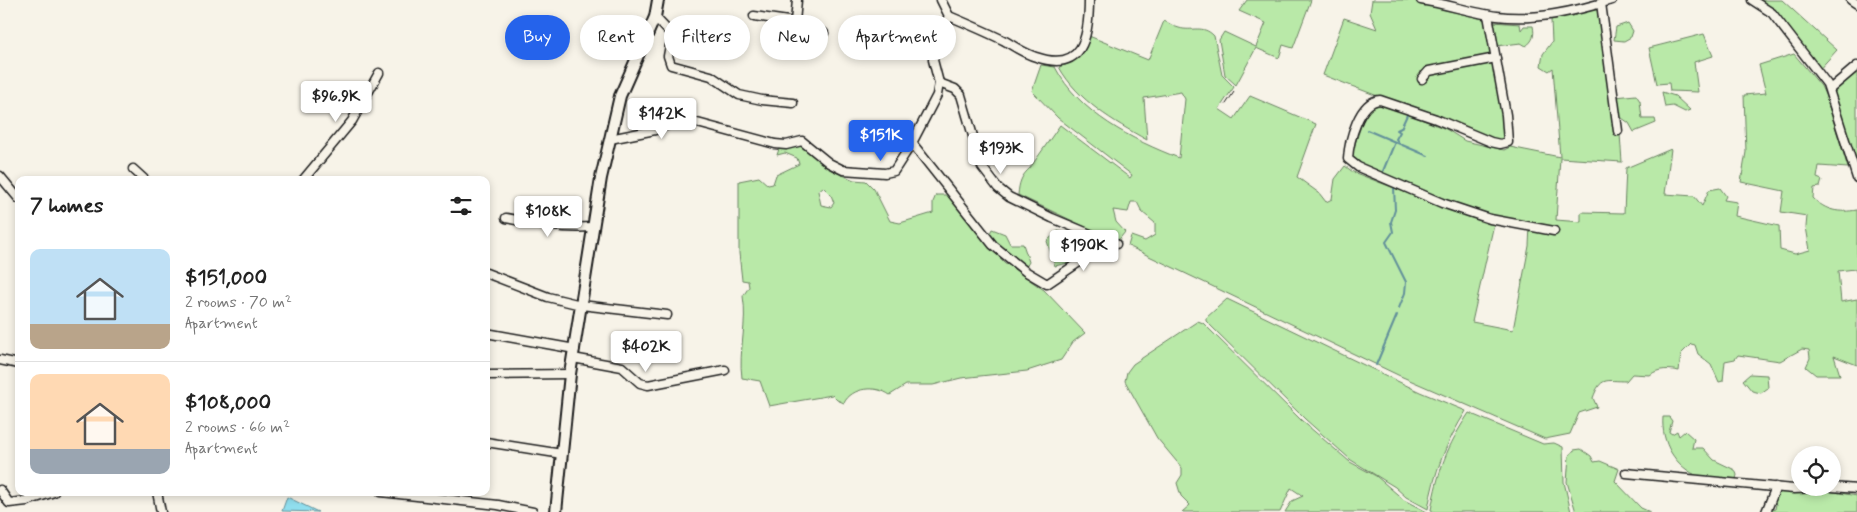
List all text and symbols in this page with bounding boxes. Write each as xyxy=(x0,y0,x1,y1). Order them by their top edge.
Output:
chip: Buy xyxy=(505,15,570,60)
chip: Rent xyxy=(580,15,654,60)
chip: Filters xyxy=(664,15,750,60)
chip: New xyxy=(760,15,828,60)
chip: Apartment xyxy=(838,15,956,60)
pin: $96.9K xyxy=(295,80,377,123)
text: $96.9K xyxy=(312,86,360,107)
pin: $142K xyxy=(627,98,697,140)
text: $142K xyxy=(638,103,686,124)
pin: $151K xyxy=(846,120,916,162)
text: $151K xyxy=(860,125,902,146)
pin: $193K xyxy=(966,132,1036,175)
text: $193K xyxy=(979,138,1023,159)
text: 7 homes xyxy=(30,192,103,220)
icon: filters xyxy=(447,192,475,220)
pin: $108K xyxy=(513,196,583,238)
text: $108K xyxy=(525,201,571,222)
pin: $190K xyxy=(1049,230,1119,272)
text: $190K xyxy=(1060,235,1108,256)
text: $151,000 xyxy=(185,264,267,292)
icon: home xyxy=(70,269,130,329)
text: 2 rooms · 70 m² xyxy=(185,292,292,313)
text: Apartment xyxy=(185,313,258,334)
pin: $402K xyxy=(611,330,681,373)
text: $402K xyxy=(622,336,670,357)
text: $108,000 xyxy=(185,389,271,417)
icon: home xyxy=(70,394,130,454)
text: 2 rooms · 66 m² xyxy=(185,417,290,438)
text: Apartment xyxy=(185,438,258,459)
map controls xyxy=(1791,446,1841,496)
button: locate xyxy=(1791,446,1841,496)

